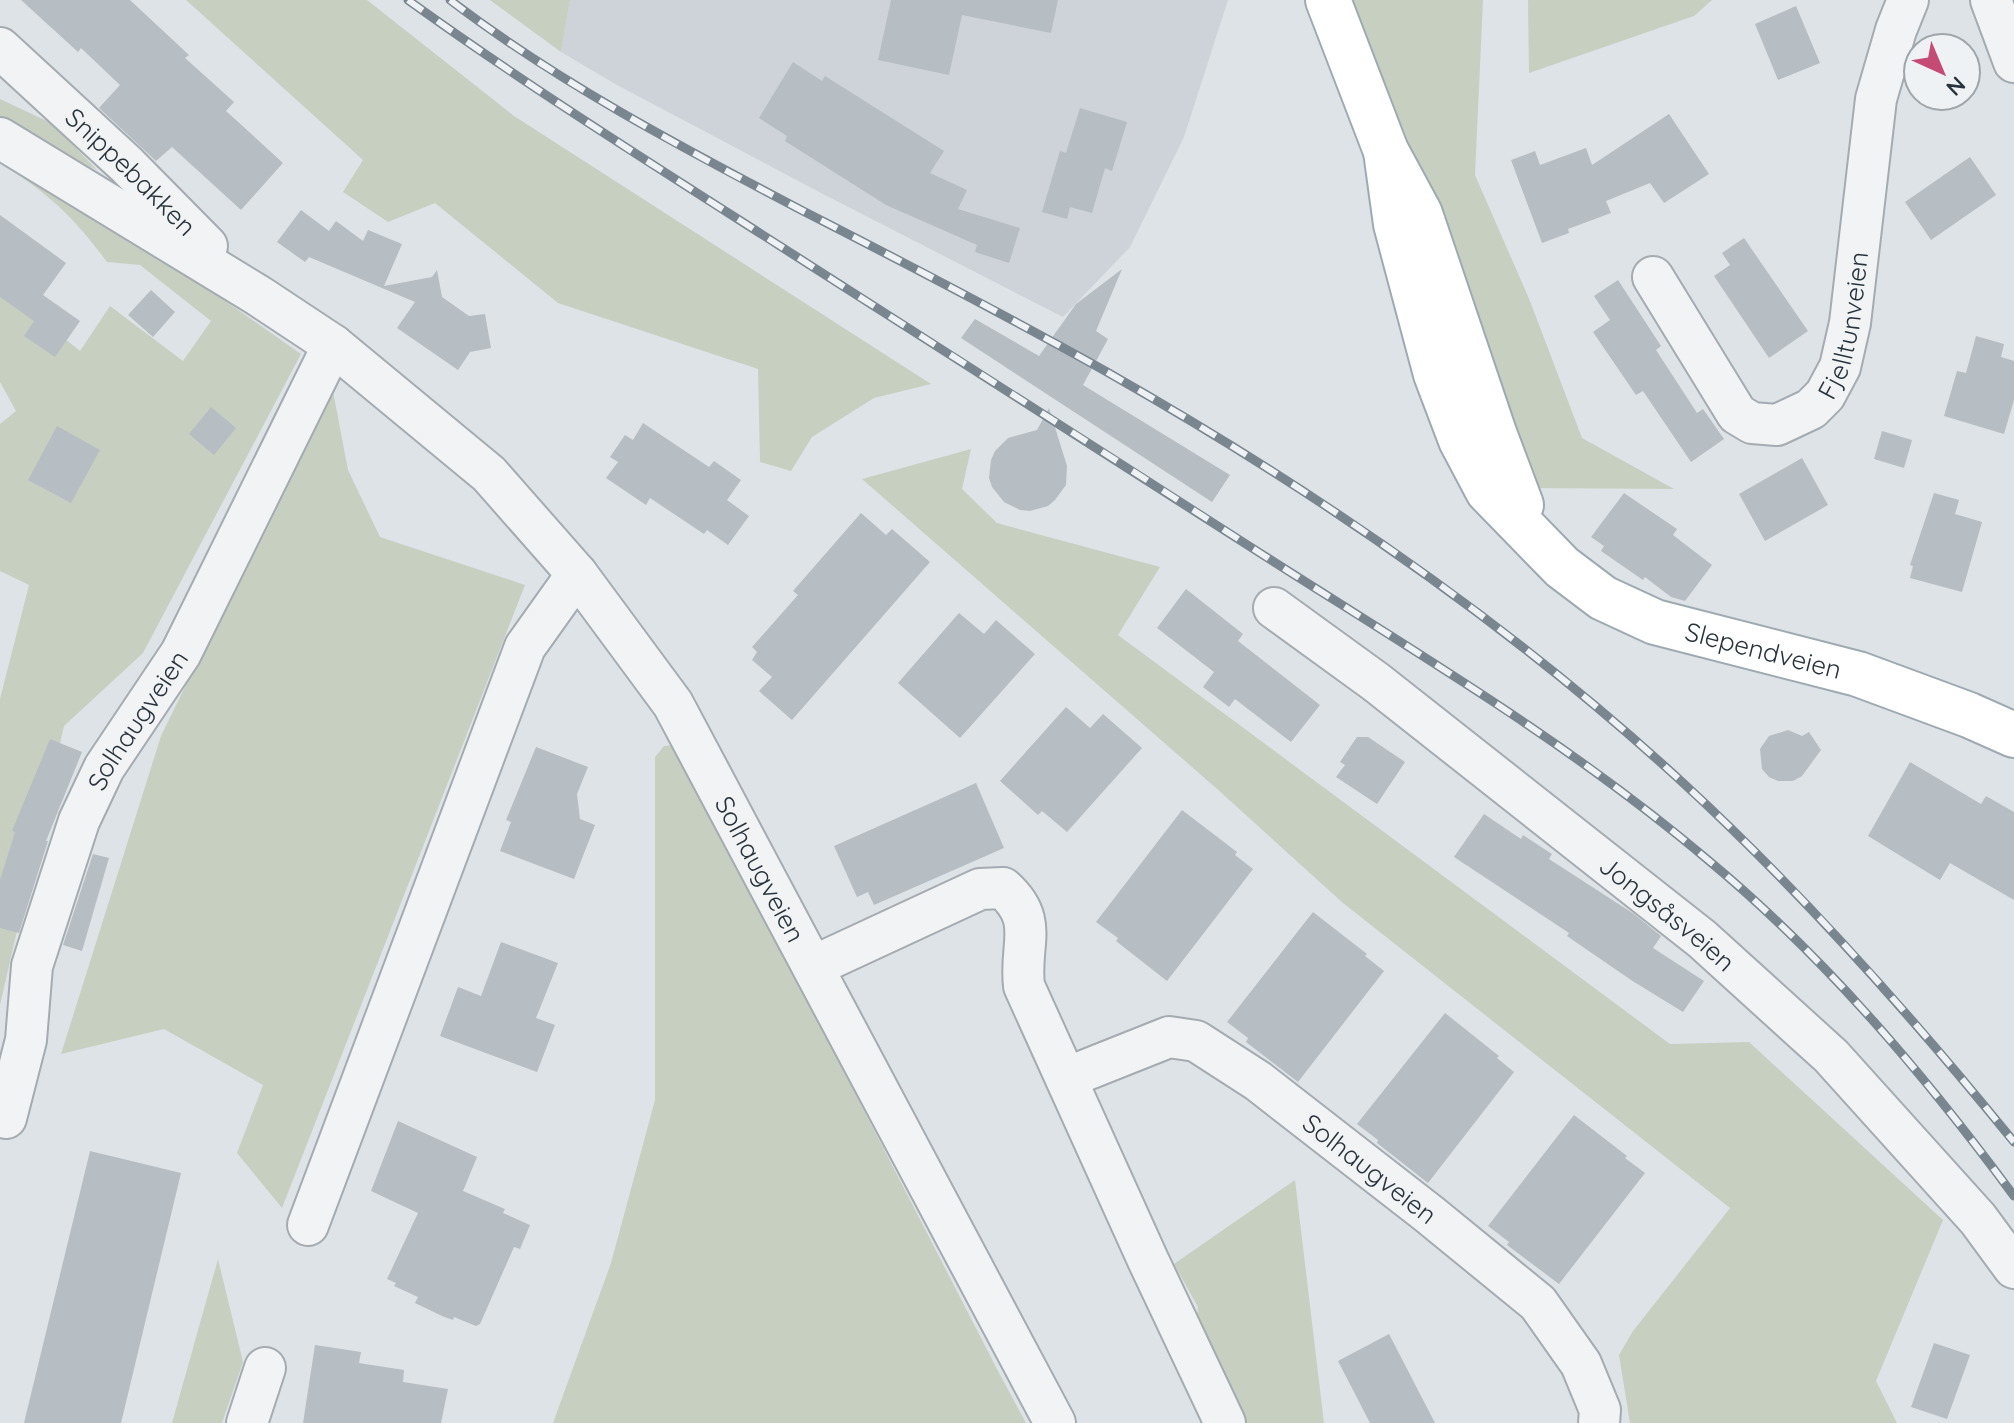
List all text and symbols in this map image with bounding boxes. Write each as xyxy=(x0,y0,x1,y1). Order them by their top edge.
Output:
north arrow xyxy=(1902,32,1982,112)
text: N xyxy=(1940,71,1971,102)
street label: Snippebakken xyxy=(59,100,204,242)
street label: Fjelltunveien xyxy=(1810,250,1875,404)
street label: Slependveien xyxy=(1682,614,1845,686)
street label: Solhaugveien xyxy=(80,644,195,795)
street label: Solhaugveien xyxy=(708,790,813,948)
street label: Jongsåsveien xyxy=(1593,848,1742,978)
street label: Solhaugveien xyxy=(1296,1106,1444,1231)

